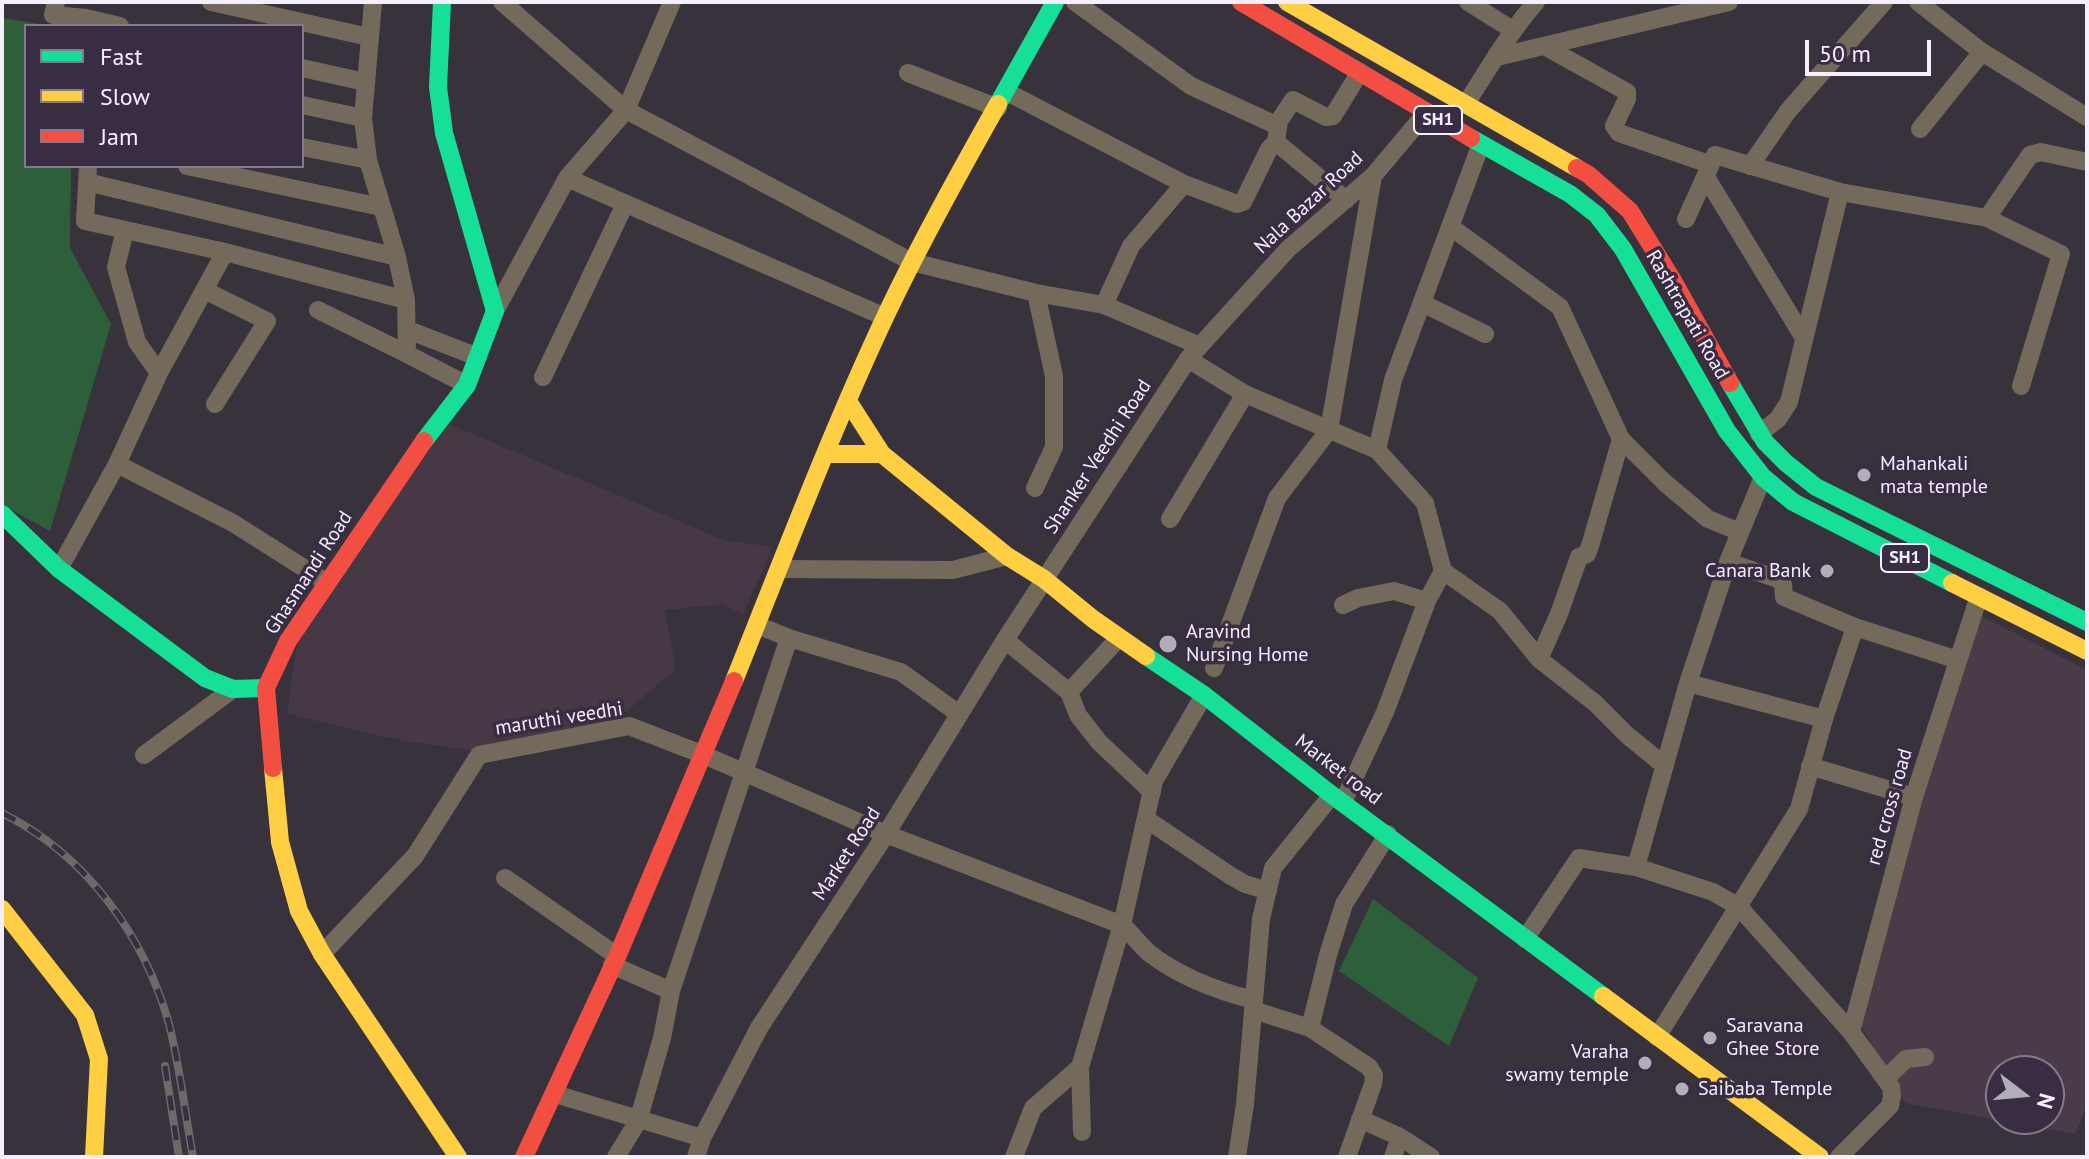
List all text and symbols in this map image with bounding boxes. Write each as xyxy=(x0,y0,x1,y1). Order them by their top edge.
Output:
legend xyxy=(24,24,304,168)
scale bar xyxy=(1809,24,1935,74)
text: 50 m xyxy=(1819,38,1871,69)
text: Fast xyxy=(100,41,143,72)
text: Slow xyxy=(100,81,150,112)
road number: SH1 xyxy=(1414,106,1462,134)
text: Jam xyxy=(100,121,138,152)
street label: Nala Bazar Road xyxy=(1250,147,1368,259)
street label: Rashtrapati Road xyxy=(1640,246,1734,384)
street label: Shanker Veedhi Road xyxy=(1039,375,1157,539)
place label: Mahankali mata temple xyxy=(1880,452,1988,499)
marker: Mahankali mata temple xyxy=(1855,466,1873,484)
street label: Ghasmandi Road xyxy=(260,507,358,639)
road number: SH1 xyxy=(1881,544,1929,572)
place label: Canara Bank xyxy=(1705,559,1811,583)
marker: Canara Bank xyxy=(1818,562,1836,580)
place label: Aravind Nursing Home xyxy=(1186,620,1308,667)
marker: Aravind Nursing Home xyxy=(1157,633,1179,655)
street label: maruthi veedhi xyxy=(494,697,624,741)
street label: Market road xyxy=(1290,730,1386,810)
street label: red cross road xyxy=(1862,746,1918,868)
street label: Market Road xyxy=(808,803,886,905)
place label: Saravana Ghee Store xyxy=(1726,1014,1819,1061)
marker: Saravana Ghee Store xyxy=(1701,1029,1719,1047)
place label: Varaha swamy temple xyxy=(1505,1040,1629,1087)
marker: Varaha swamy temple xyxy=(1636,1054,1654,1072)
north arrow xyxy=(1985,1055,2065,1135)
place label: Saibaba Temple xyxy=(1698,1077,1832,1101)
marker: Saibaba Temple xyxy=(1673,1080,1691,1098)
text: N xyxy=(2031,1090,2062,1112)

